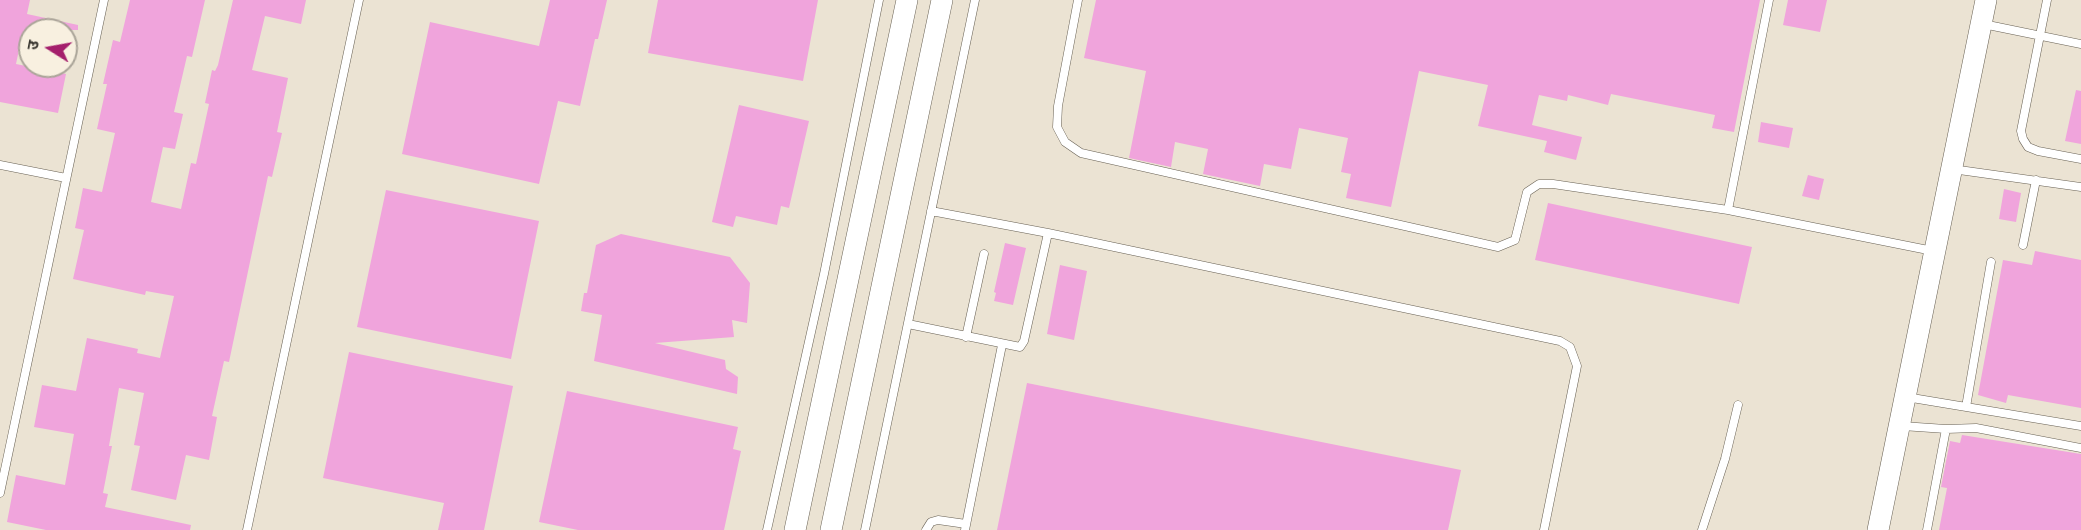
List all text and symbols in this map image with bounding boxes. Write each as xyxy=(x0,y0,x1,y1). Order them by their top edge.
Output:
north arrow xyxy=(18,18,78,78)
text: उ xyxy=(22,38,43,51)

